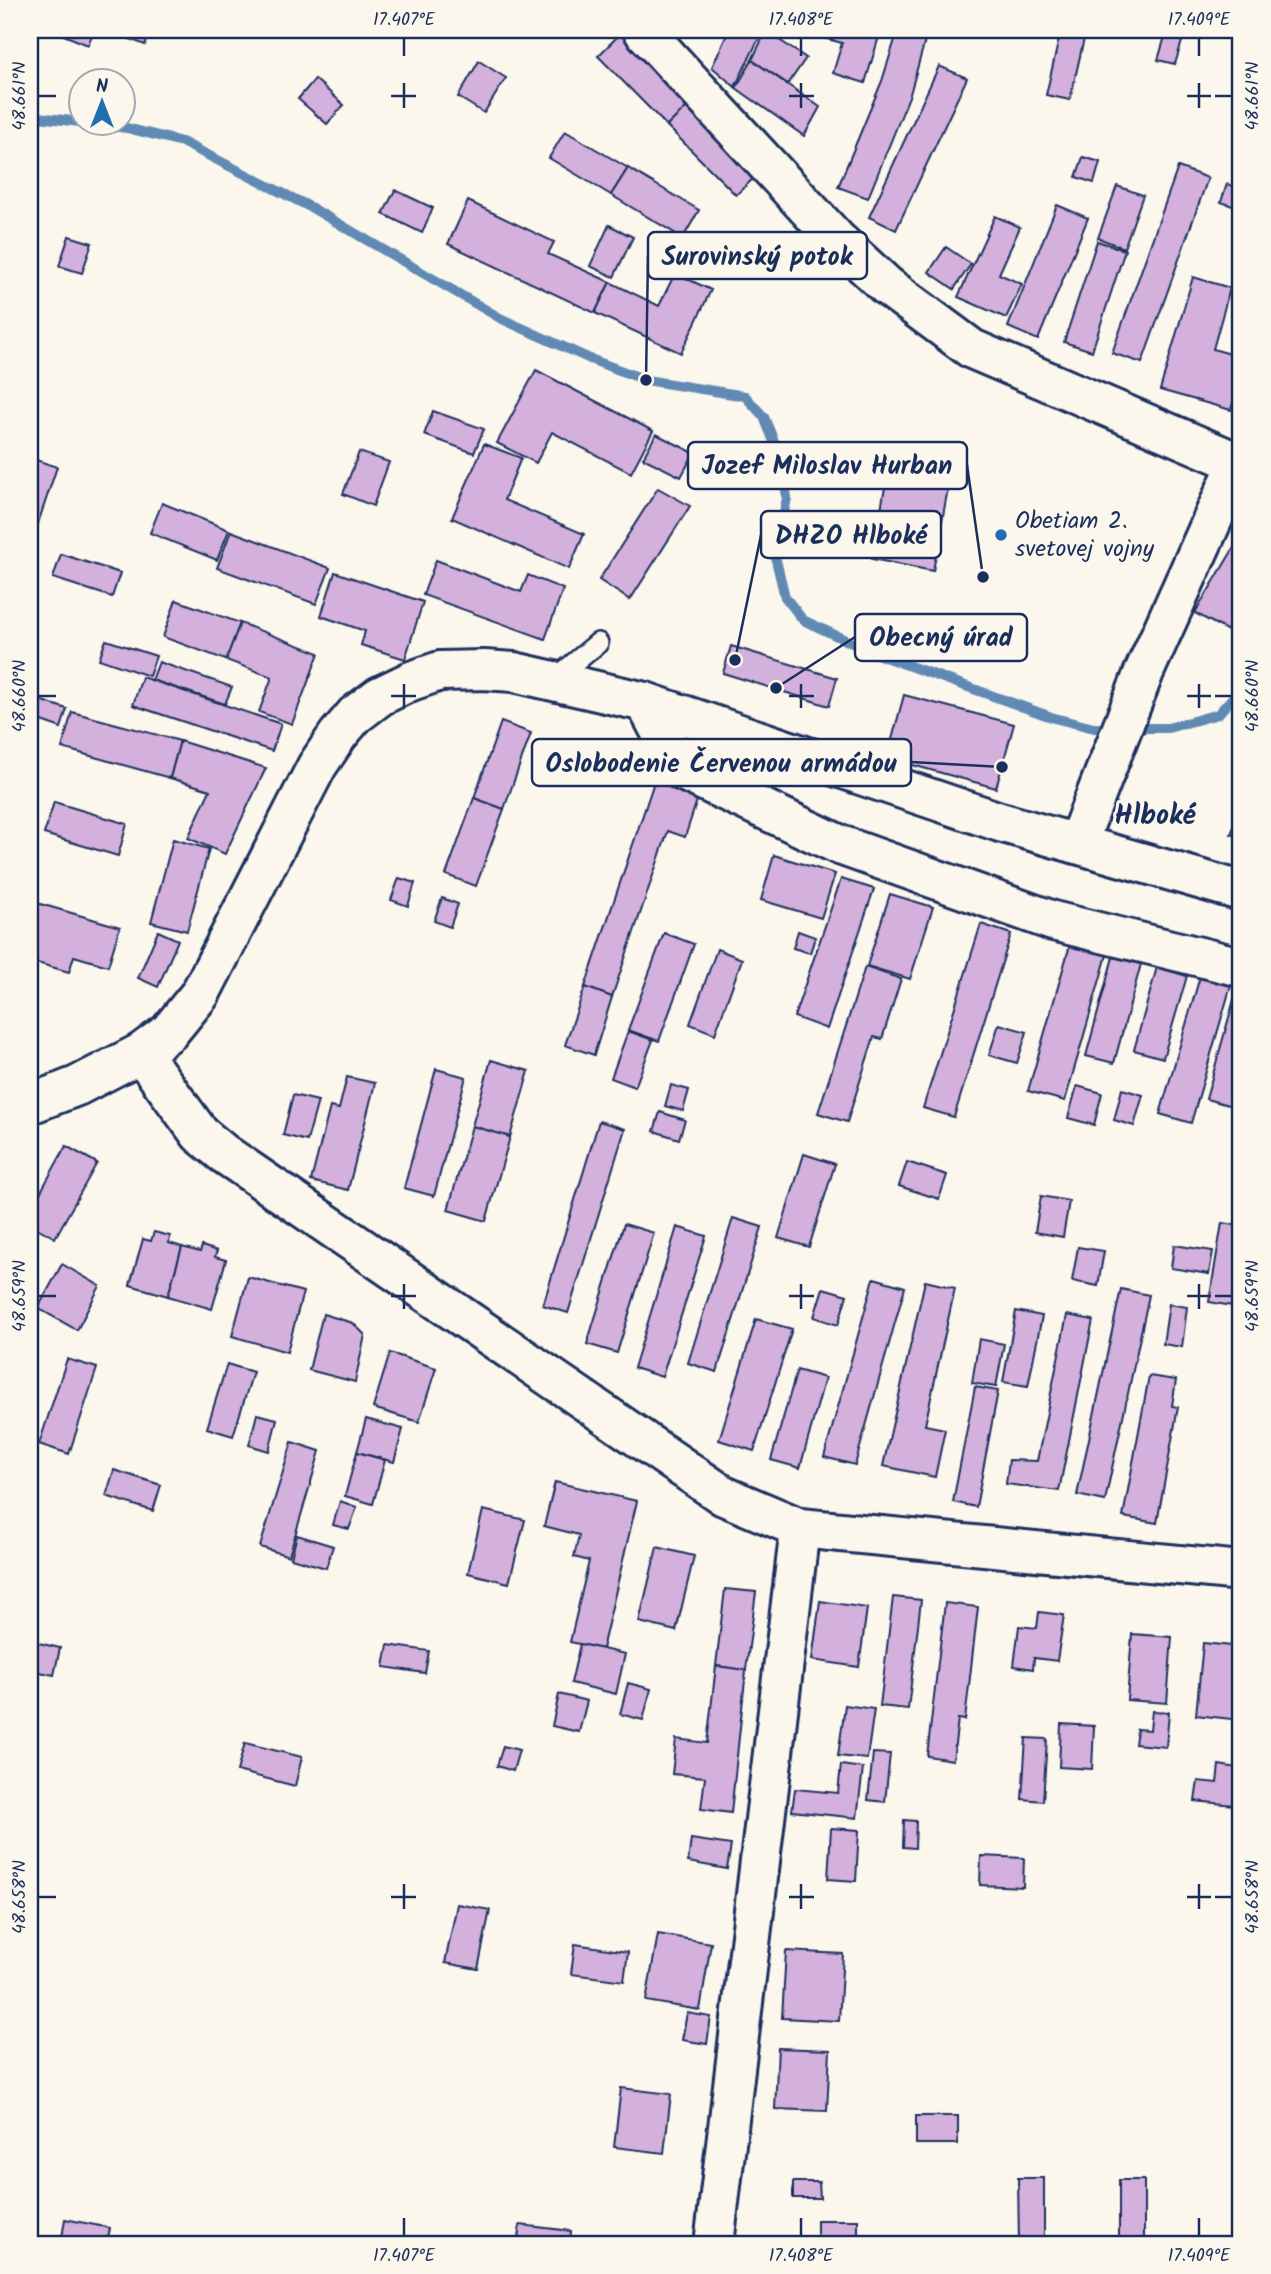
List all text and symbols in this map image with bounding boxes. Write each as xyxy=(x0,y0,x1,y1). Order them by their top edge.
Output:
text: 17.407°E xyxy=(373,6,435,35)
text: 17.408°E xyxy=(769,6,834,35)
text: 17.409°E xyxy=(1168,6,1231,35)
text: 48.661°N xyxy=(6,62,35,130)
text: 48.661°N xyxy=(1239,62,1268,130)
north arrow xyxy=(66,66,136,136)
text: N xyxy=(96,72,108,102)
callout: Surovinský potok xyxy=(648,232,867,279)
text: Surovinský potok xyxy=(661,237,854,279)
callout: Jozef Miloslav Hurban xyxy=(688,442,967,489)
text: Jozef Miloslav Hurban xyxy=(702,446,952,488)
place label: Obetiam 2. svetovej vojny xyxy=(1015,502,1155,569)
callout: DHZO Hlboké xyxy=(761,511,941,558)
text: DHZO Hlboké xyxy=(775,516,928,558)
marker: Obetiam 2. svetovej vojny xyxy=(993,527,1009,543)
callout: Obecný úrad xyxy=(855,614,1027,661)
text: Obecný úrad xyxy=(869,618,1014,660)
text: 48.660°N xyxy=(6,660,35,732)
text: 48.660°N xyxy=(1239,660,1268,732)
callout: Oslobodenie Červenou armádou xyxy=(532,739,911,786)
text: Oslobodenie Červenou armádou xyxy=(545,744,897,786)
district label: Hlboké xyxy=(1115,794,1197,839)
text: 48.659°N xyxy=(6,1260,35,1332)
text: 48.659°N xyxy=(1239,1260,1268,1332)
text: 48.658°N xyxy=(6,1860,35,1934)
text: 48.658°N xyxy=(1239,1860,1268,1934)
text: 17.407°E xyxy=(373,2242,435,2271)
text: 17.408°E xyxy=(769,2242,834,2271)
text: 17.409°E xyxy=(1168,2242,1231,2271)

